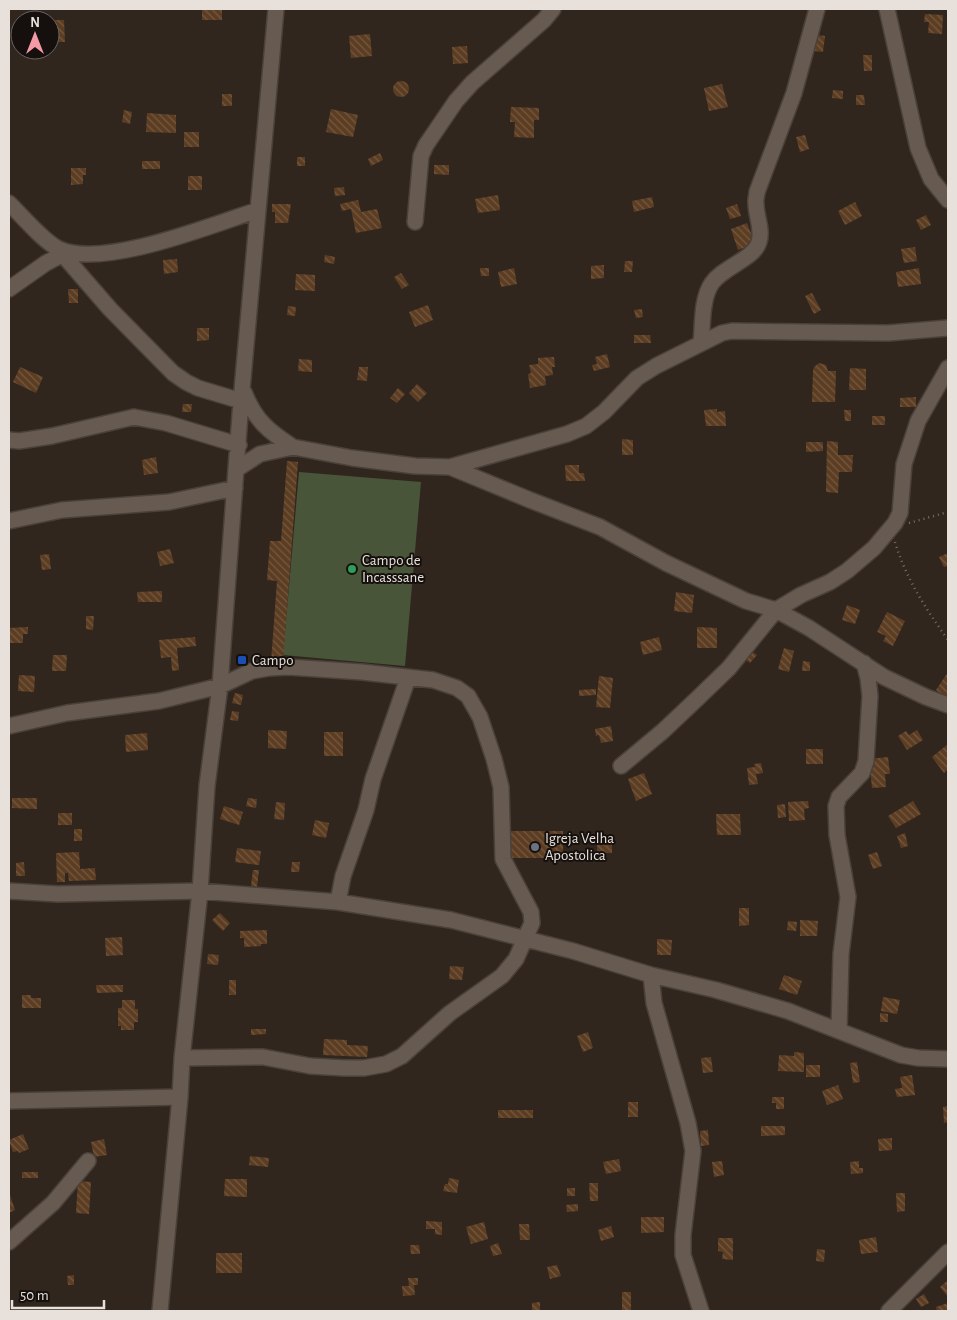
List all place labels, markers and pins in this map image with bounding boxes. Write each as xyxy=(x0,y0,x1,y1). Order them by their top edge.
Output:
place label: Campo de Incasssane xyxy=(362,553,424,585)
marker: Campo de Incasssane xyxy=(346,563,358,575)
place label: Campo xyxy=(252,653,294,668)
marker: Campo xyxy=(236,654,248,666)
place label: Igreja Velha Apostolica xyxy=(545,831,614,863)
marker: Igreja Velha Apostolica xyxy=(529,841,541,853)

